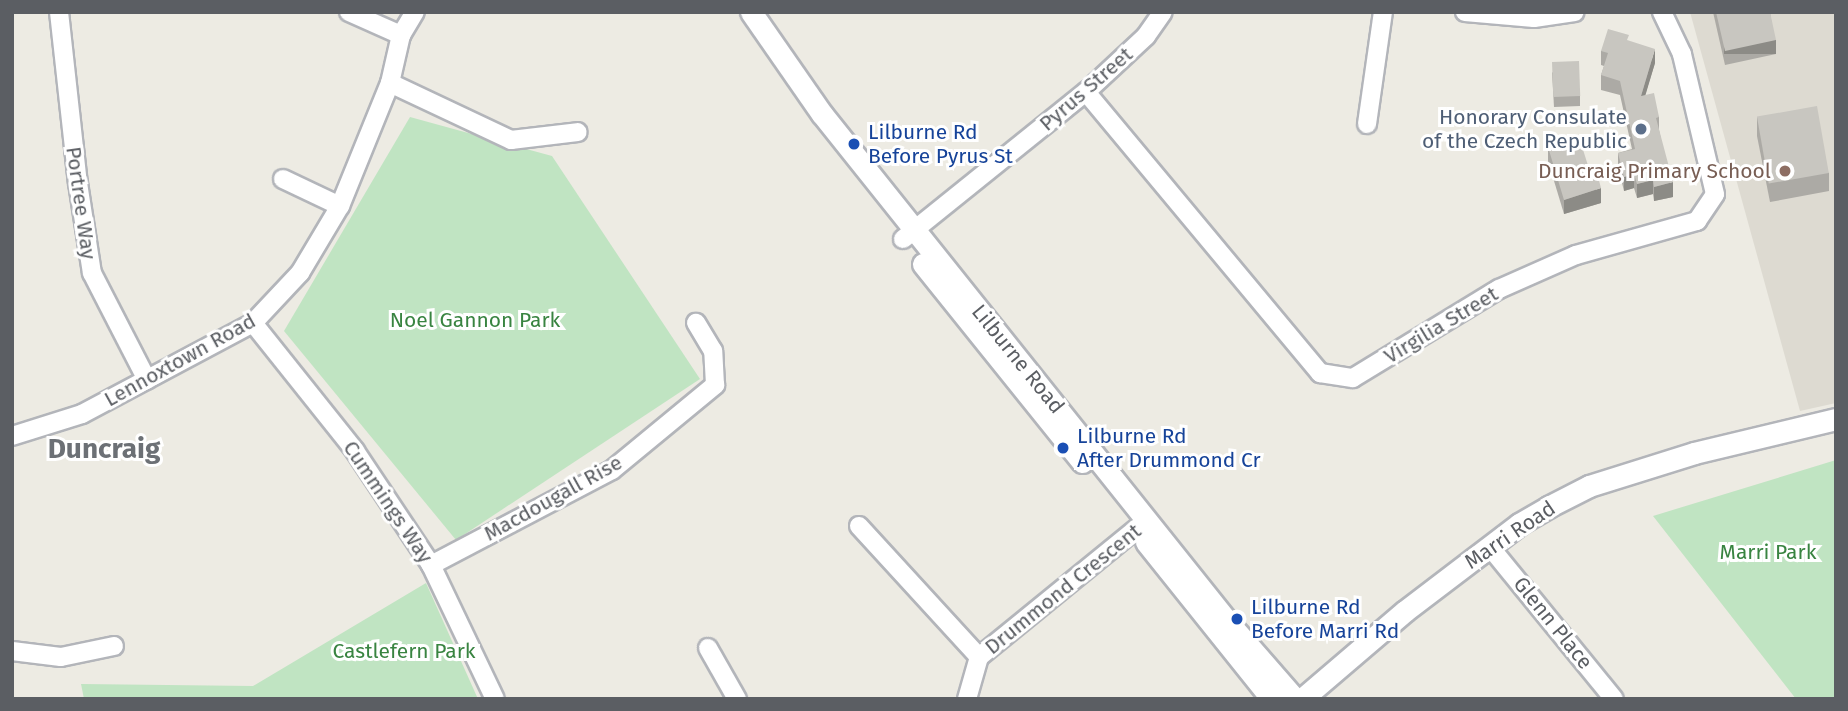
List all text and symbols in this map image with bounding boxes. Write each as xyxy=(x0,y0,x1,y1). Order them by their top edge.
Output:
street label: Pyrus Street xyxy=(1034,42,1138,136)
place label: Honorary Consulate of the Czech Republic xyxy=(1422,104,1627,154)
place label: Lilburne Rd Before Pyrus St xyxy=(868,119,1013,169)
marker: Honorary Consulate of the Czech Republic xyxy=(1633,121,1649,137)
marker: Lilburne Rd Before Pyrus St xyxy=(846,136,862,152)
street label: Portree Way xyxy=(61,145,101,261)
place label: Duncraig Primary School xyxy=(1538,158,1771,184)
marker: Duncraig Primary School xyxy=(1777,163,1793,179)
street label: Virgilia Street xyxy=(1380,281,1502,369)
street label: Lilburne Road xyxy=(966,299,1070,419)
park label: Noel Gannon Park xyxy=(390,307,560,333)
street label: Lennoxtown Road xyxy=(100,308,260,412)
place label: Lilburne Rd After Drummond Cr xyxy=(1077,423,1261,473)
district label: Duncraig xyxy=(48,432,160,466)
street label: Cummings Way xyxy=(338,436,438,568)
marker: Lilburne Rd After Drummond Cr xyxy=(1055,440,1071,456)
street label: Macdougall Rise xyxy=(480,450,626,546)
street label: Marri Road xyxy=(1460,496,1560,574)
street label: Drummond Crescent xyxy=(980,518,1146,660)
park label: Marri Park xyxy=(1720,539,1816,565)
street label: Glenn Place xyxy=(1508,572,1598,674)
place label: Lilburne Rd Before Marri Rd xyxy=(1251,594,1399,644)
marker: Lilburne Rd Before Marri Rd xyxy=(1229,611,1245,627)
park label: Castlefern Park xyxy=(332,638,476,664)

